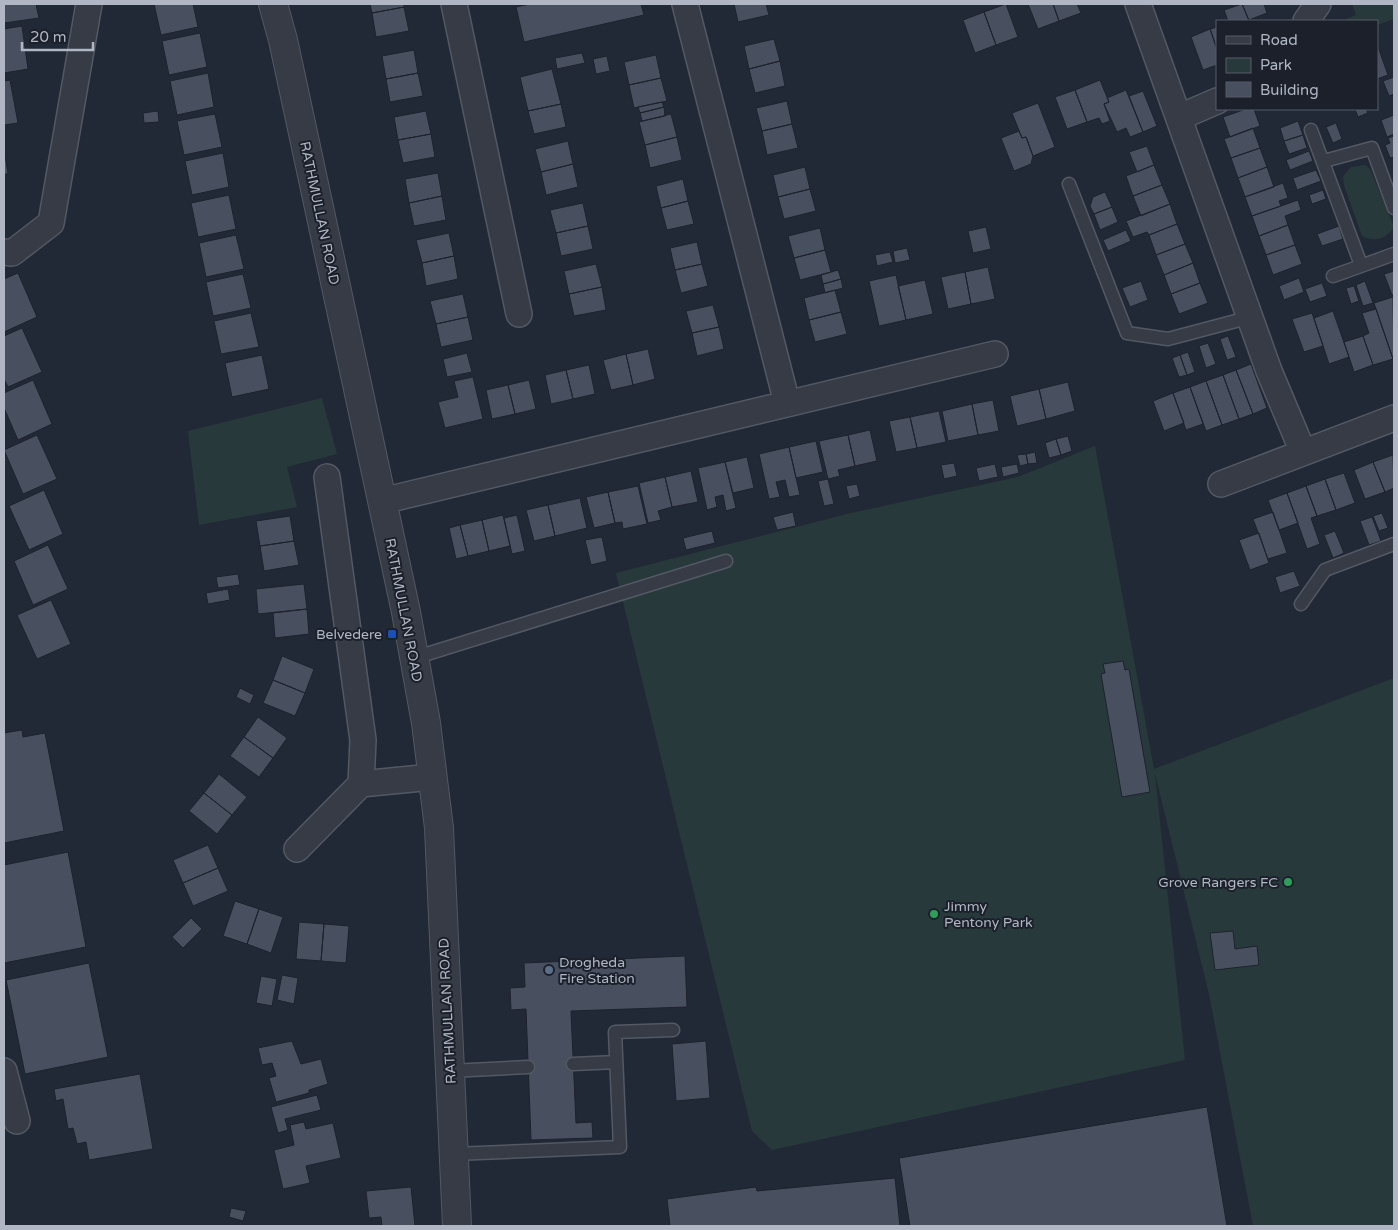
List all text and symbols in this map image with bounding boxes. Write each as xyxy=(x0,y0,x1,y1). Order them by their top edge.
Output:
scale bar xyxy=(22,20,94,52)
legend xyxy=(1216,20,1378,110)
text: 20 m xyxy=(30,28,67,46)
text: Road xyxy=(1260,31,1298,49)
text: Park xyxy=(1260,56,1292,74)
text: Building xyxy=(1260,81,1319,99)
street label: RATHMULLAN ROAD xyxy=(296,140,343,286)
street label: RATHMULLAN ROAD xyxy=(381,537,426,683)
place label: Belvedere xyxy=(316,626,382,643)
marker: Belvedere xyxy=(386,628,398,640)
place label: Grove Rangers FC xyxy=(1158,874,1278,891)
marker: Grove Rangers FC xyxy=(1282,876,1294,888)
place label: Jimmy Pentony Park xyxy=(944,898,1033,931)
marker: Jimmy Pentony Park xyxy=(928,908,940,920)
street label: RATHMULLAN ROAD xyxy=(435,938,460,1084)
place label: Drogheda Fire Station xyxy=(559,954,635,987)
marker: Drogheda Fire Station xyxy=(543,964,555,976)

